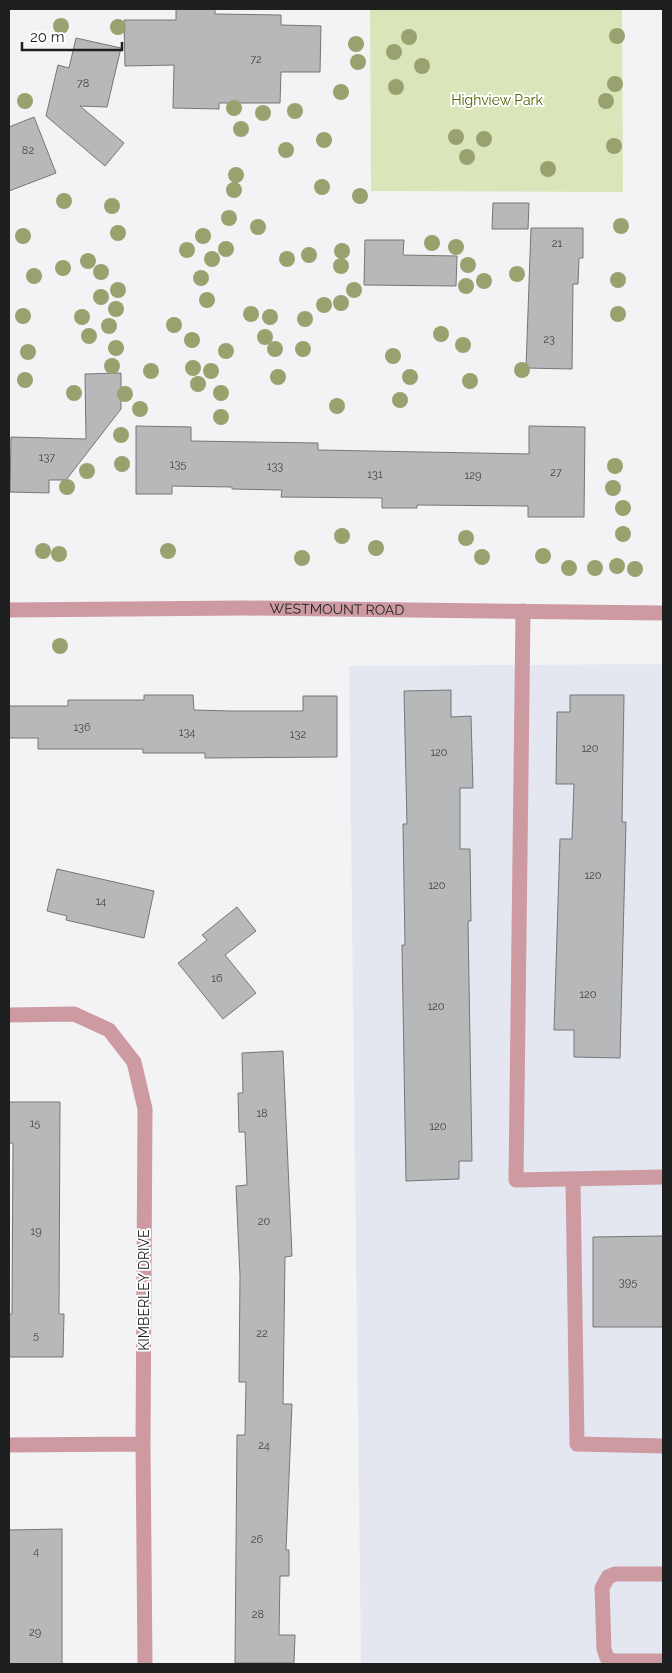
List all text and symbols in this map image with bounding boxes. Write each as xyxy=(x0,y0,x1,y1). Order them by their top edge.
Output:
scale bar xyxy=(22,20,122,52)
text: 20 m xyxy=(30,28,65,46)
house number: 72 xyxy=(250,53,262,66)
house number: 78 xyxy=(77,77,89,90)
park label: Highview Park xyxy=(451,92,543,108)
house number: 82 xyxy=(22,144,34,157)
house number: 21 xyxy=(552,237,563,250)
house number: 23 xyxy=(543,333,555,346)
house number: 137 xyxy=(39,451,55,464)
house number: 135 xyxy=(170,458,186,471)
house number: 133 xyxy=(267,460,283,473)
house number: 27 xyxy=(550,466,562,479)
house number: 131 xyxy=(367,468,383,481)
house number: 129 xyxy=(465,469,481,482)
street label: WESTMOUNT ROAD xyxy=(269,600,405,618)
house number: 136 xyxy=(73,721,91,734)
house number: 134 xyxy=(179,726,195,739)
house number: 132 xyxy=(290,728,306,741)
house number: 120 xyxy=(581,742,599,755)
house number: 120 xyxy=(430,746,448,759)
house number: 120 xyxy=(584,869,602,882)
house number: 120 xyxy=(428,879,446,892)
house number: 14 xyxy=(96,895,106,908)
house number: 16 xyxy=(211,972,223,985)
house number: 120 xyxy=(579,988,597,1001)
house number: 120 xyxy=(427,1000,445,1013)
house number: 18 xyxy=(256,1107,268,1120)
house number: 15 xyxy=(30,1117,40,1130)
house number: 120 xyxy=(429,1120,447,1133)
house number: 20 xyxy=(258,1215,270,1228)
house number: 19 xyxy=(30,1225,42,1238)
street label: KIMBERLEY DRIVE xyxy=(136,1229,152,1351)
house number: 395 xyxy=(619,1276,637,1289)
house number: 22 xyxy=(256,1327,268,1340)
house number: 5 xyxy=(33,1329,39,1342)
house number: 24 xyxy=(258,1439,270,1452)
house number: 26 xyxy=(251,1533,264,1546)
house number: 4 xyxy=(33,1545,39,1558)
house number: 28 xyxy=(252,1608,264,1621)
house number: 29 xyxy=(29,1626,41,1639)

